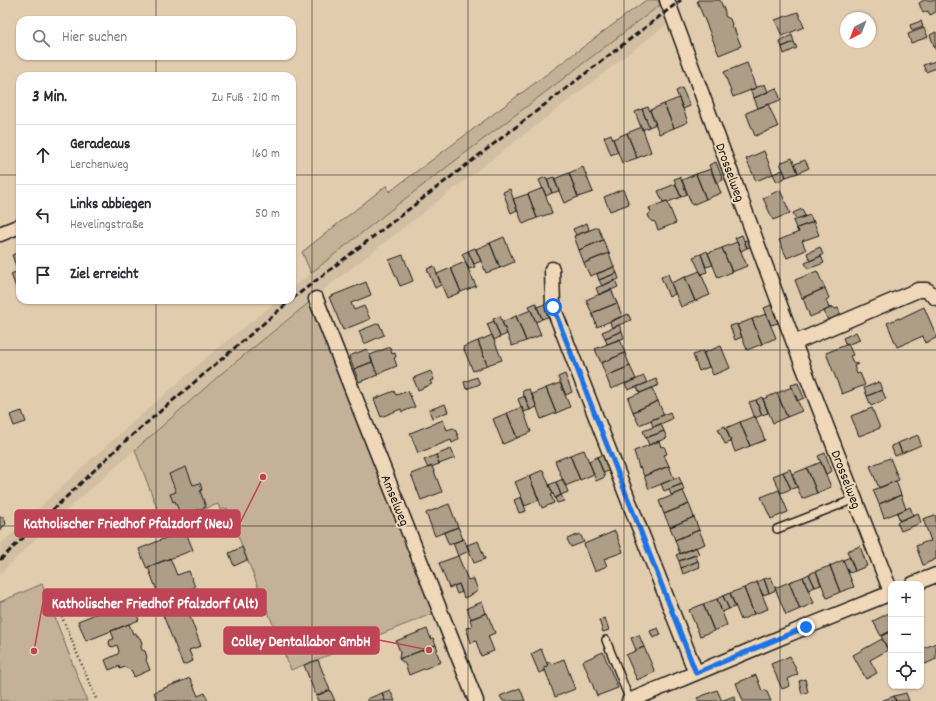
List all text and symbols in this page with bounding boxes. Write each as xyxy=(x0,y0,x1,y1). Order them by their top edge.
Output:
north arrow xyxy=(840,12,876,48)
search box xyxy=(16,16,296,60)
icon: search xyxy=(30,27,52,49)
text: Hier suchen xyxy=(62,27,127,49)
text: 3 Min. xyxy=(32,86,67,110)
text: Zu Fuß · 210 m xyxy=(212,89,280,108)
text: Geradeaus xyxy=(70,134,130,156)
street label: Drosselweg xyxy=(709,140,749,205)
icon: ahead xyxy=(32,144,54,166)
text: 160 m xyxy=(252,145,280,164)
text: Lerchenweg xyxy=(70,156,129,175)
text: Links abbiegen xyxy=(70,194,151,216)
icon: left xyxy=(32,204,54,226)
text: 50 m xyxy=(255,205,280,224)
text: Hevelingstraße xyxy=(70,216,144,235)
icon: arrive xyxy=(32,264,54,286)
text: Ziel erreicht xyxy=(70,264,138,286)
route start xyxy=(544,298,562,316)
street label: Drosselweg xyxy=(825,448,865,512)
street label: Amselweg xyxy=(375,472,414,530)
callout: Katholischer Friedhof Pfalzdorf (Neu) xyxy=(15,510,240,537)
text: Katholischer Friedhof Pfalzdorf (Neu) xyxy=(23,514,233,536)
map controls xyxy=(888,581,924,689)
button: + xyxy=(888,581,924,617)
callout: Katholischer Friedhof Pfalzdorf (Alt) xyxy=(43,589,266,616)
text: Katholischer Friedhof Pfalzdorf (Alt) xyxy=(52,594,258,616)
button: − xyxy=(888,617,924,653)
route end xyxy=(797,618,815,636)
callout: Colley Dentallabor GmbH xyxy=(224,627,379,654)
text: Colley Dentallabor GmbH xyxy=(231,632,371,654)
button: locate xyxy=(888,653,924,689)

